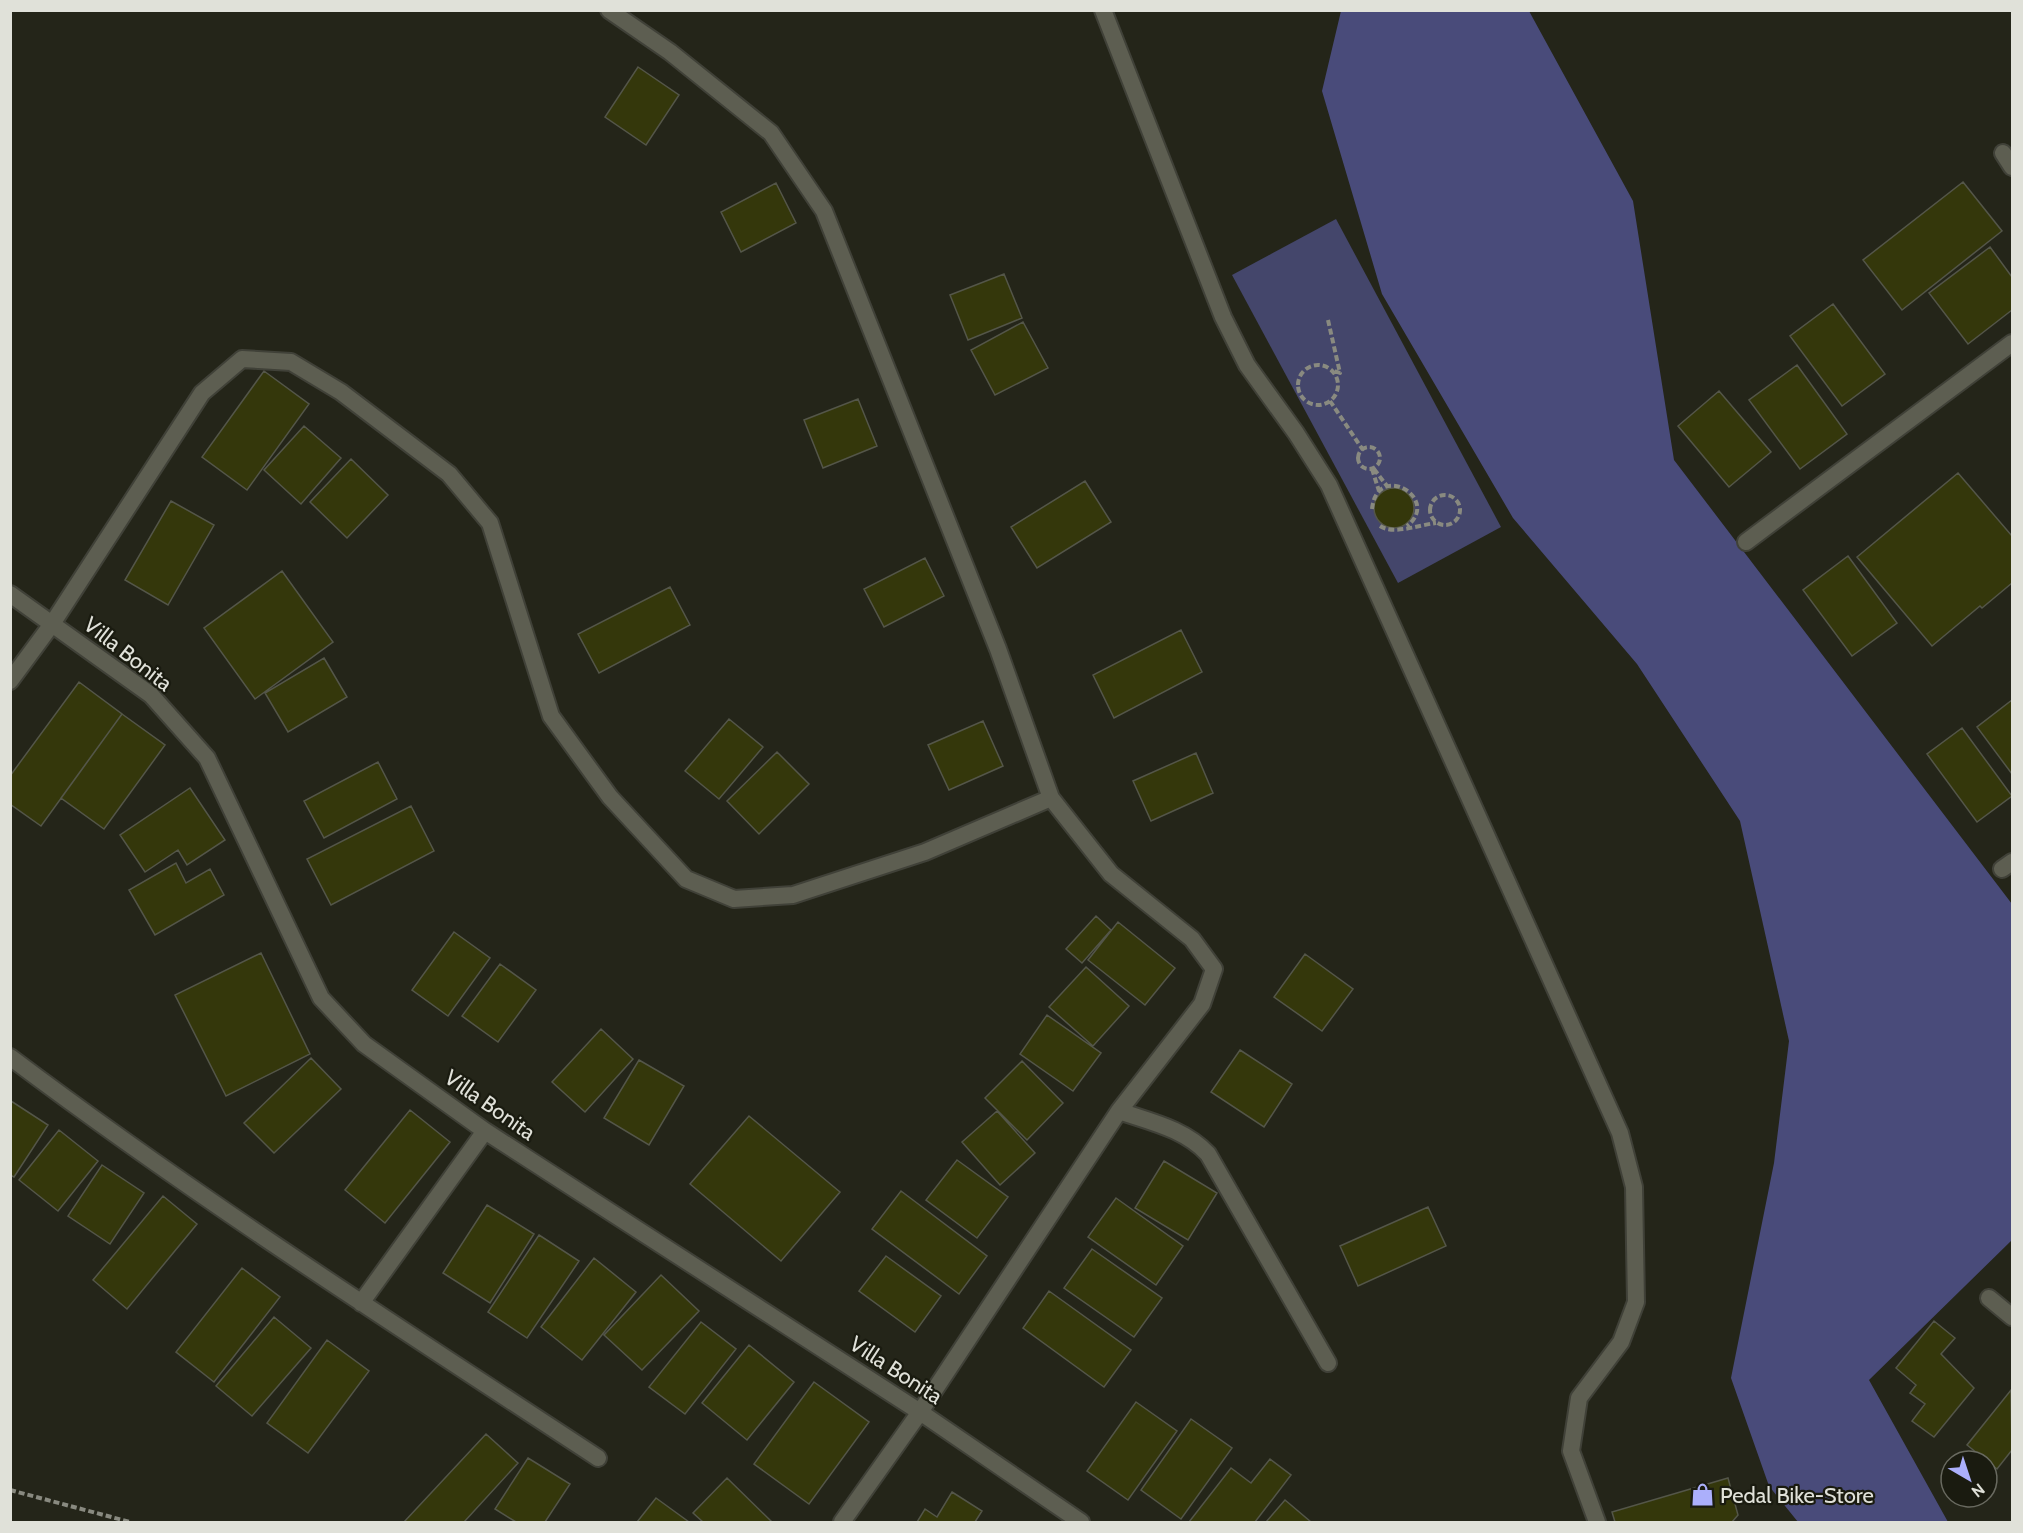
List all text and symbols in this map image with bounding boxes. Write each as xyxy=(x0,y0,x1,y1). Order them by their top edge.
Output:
street label: Villa Bonita xyxy=(78,611,178,697)
street label: Villa Bonita xyxy=(439,1064,541,1146)
street label: Villa Bonita xyxy=(845,1330,948,1410)
north arrow xyxy=(1939,1449,1999,1509)
text: N xyxy=(1968,1479,1988,1501)
shop icon: Pedal Bike-Store xyxy=(1689,1482,1715,1508)
place label: Pedal Bike-Store xyxy=(1720,1482,1874,1509)

